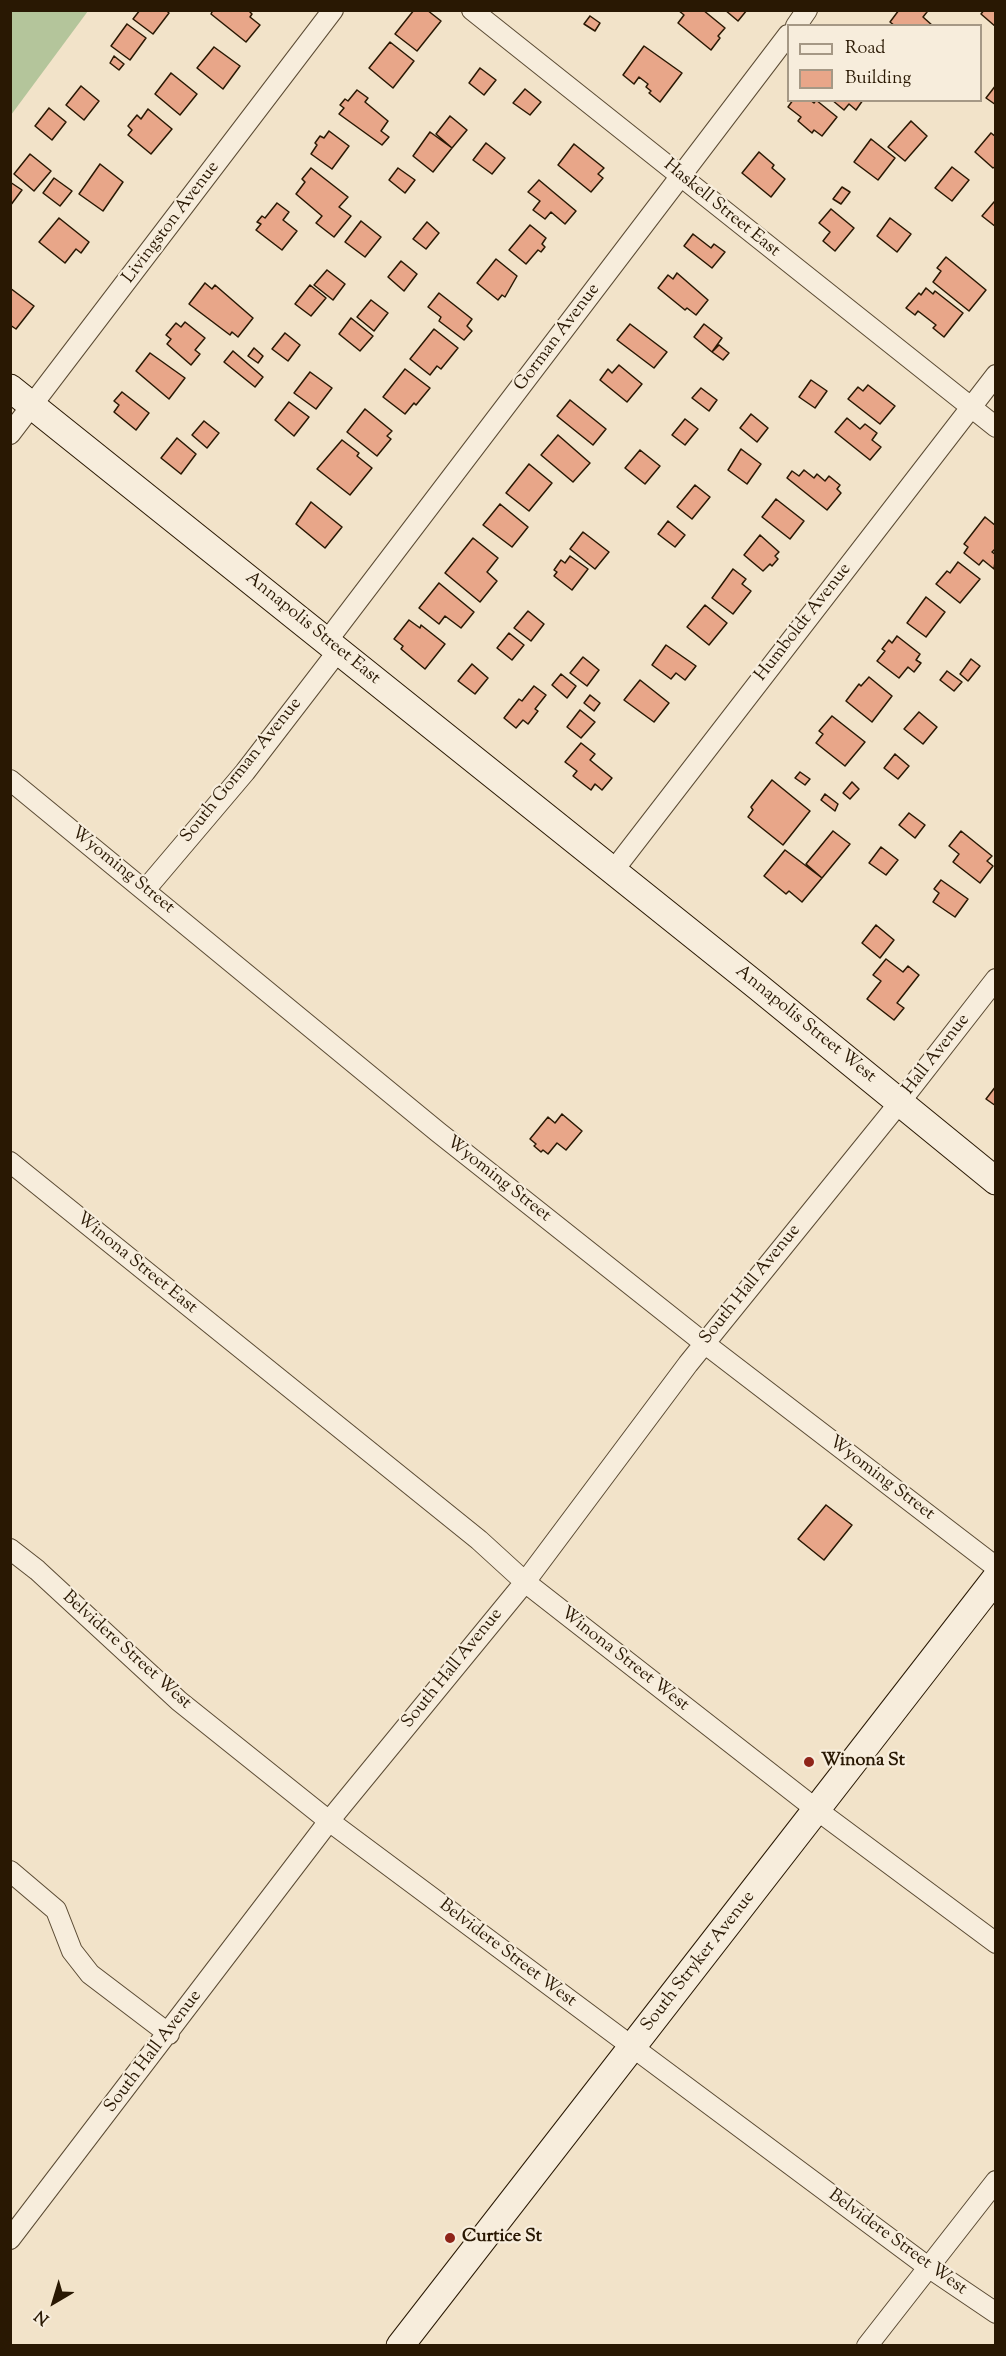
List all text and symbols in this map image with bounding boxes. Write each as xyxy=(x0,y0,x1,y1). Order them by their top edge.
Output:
legend xyxy=(787,24,982,102)
text: Road xyxy=(845,36,885,62)
text: Building xyxy=(845,66,911,92)
street label: Haskell Street East xyxy=(658,155,784,263)
street label: Livingston Avenue xyxy=(119,158,225,288)
street label: Gorman Avenue xyxy=(511,280,605,396)
street label: Humboldt Avenue xyxy=(751,560,857,686)
street label: Annapolis Street East xyxy=(240,568,384,690)
street label: South Gorman Avenue xyxy=(177,694,307,848)
street label: Wyoming Street xyxy=(66,823,178,919)
street label: Annapolis Street West xyxy=(730,962,880,1088)
street label: Hall Avenue xyxy=(899,1010,975,1100)
street label: Wyoming Street xyxy=(441,1132,555,1228)
street label: Winona Street East xyxy=(71,1208,201,1320)
street label: South Hall Avenue xyxy=(696,1221,806,1349)
street label: Wyoming Street xyxy=(824,1432,938,1526)
street label: Belvidere Street West xyxy=(57,1587,195,1715)
street label: Winona Street West xyxy=(555,1603,693,1717)
street label: South Hall Avenue xyxy=(398,1605,508,1733)
place label: Winona St xyxy=(821,1751,905,1773)
marker: Winona St xyxy=(802,1755,816,1769)
street label: South Stryker Avenue xyxy=(637,1887,761,2037)
street label: Belvidere Street West xyxy=(434,1895,580,2013)
street label: South Hall Avenue xyxy=(101,1986,207,2118)
street label: Belvidere Street West xyxy=(823,2185,971,2301)
place label: Curtice St xyxy=(462,2227,542,2249)
marker: Curtice St xyxy=(443,2231,457,2245)
north arrow xyxy=(24,2272,84,2332)
text: N xyxy=(30,2304,55,2330)

